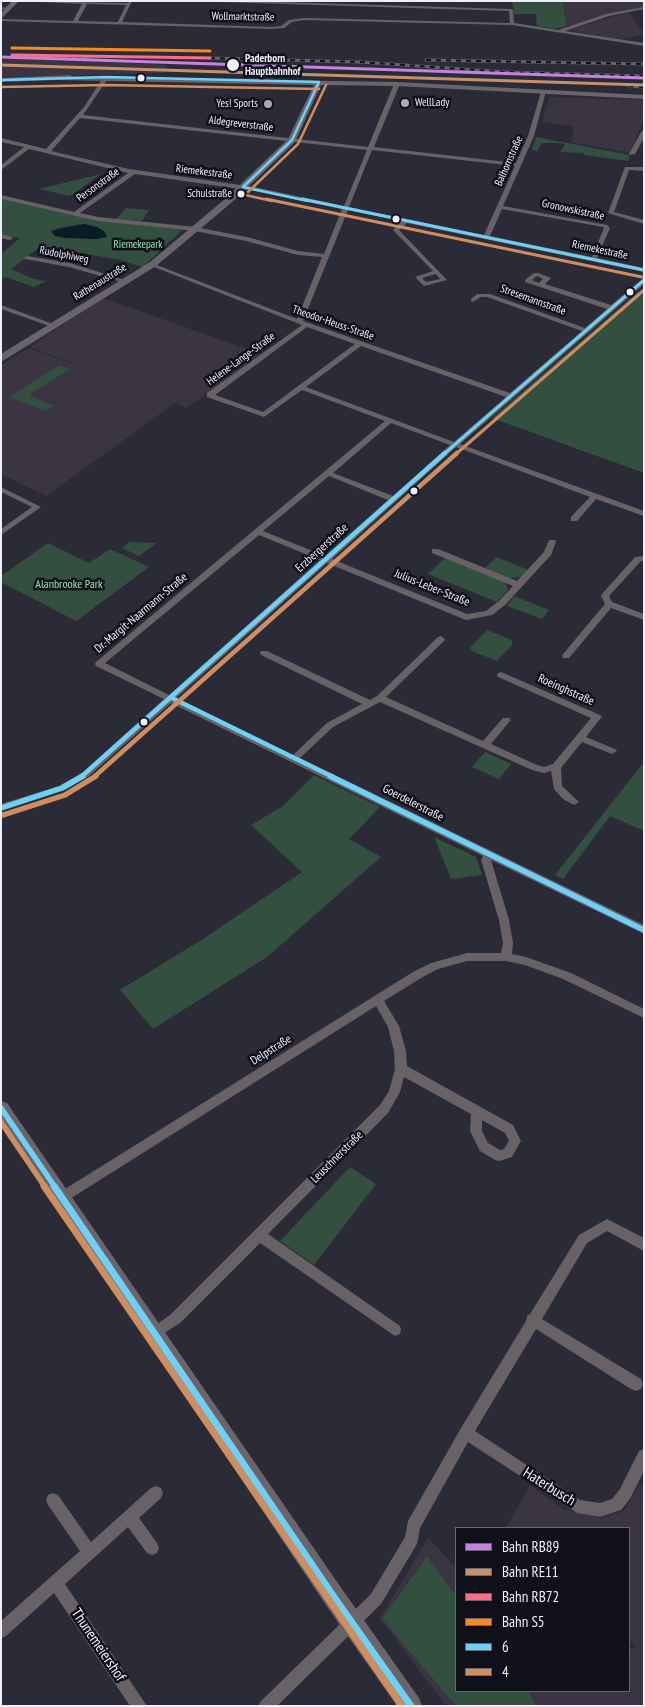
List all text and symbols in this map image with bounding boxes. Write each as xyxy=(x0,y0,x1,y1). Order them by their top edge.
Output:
street label: Wollmarktstraße xyxy=(211,10,275,24)
place label: Paderborn Hauptbahnhof xyxy=(245,52,300,78)
marker: Paderborn Hauptbahnhof xyxy=(225,57,241,73)
unlabelled marker xyxy=(136,73,146,83)
place label: WellLady xyxy=(415,96,449,110)
place label: Yes! Sports xyxy=(216,97,258,111)
marker: WellLady xyxy=(399,97,411,109)
marker: Yes! Sports xyxy=(262,98,274,110)
street label: Aldegreverstraße xyxy=(208,113,274,135)
street label: Balhornstraße xyxy=(492,134,526,188)
street label: Riemekestraße xyxy=(175,162,233,182)
street label: Personstraße xyxy=(74,165,122,205)
place label: Schulstraße xyxy=(187,187,232,201)
marker: Schulstraße xyxy=(236,189,246,199)
street label: Gronowskistraße xyxy=(541,197,605,223)
unlabelled marker xyxy=(391,214,401,224)
park label: Riemekepark xyxy=(113,238,163,252)
street label: Riemekestraße xyxy=(571,238,629,262)
street label: Rudolphiweg xyxy=(38,244,90,266)
street label: Rathenaustraße xyxy=(71,260,129,304)
street label: Stresemannstraße xyxy=(498,282,568,318)
unlabelled marker xyxy=(625,287,635,297)
street label: Theodor-Heuss-Straße xyxy=(290,303,376,343)
street label: Helene-Lange-Straße xyxy=(204,330,278,388)
unlabelled marker xyxy=(409,486,419,496)
street label: Erzbergerstraße xyxy=(293,521,351,575)
street label: Julius-Leber-Straße xyxy=(392,566,472,610)
street label: Dr.-Margit-Naarmann-Straße xyxy=(92,570,190,656)
park label: Alanbrooke Park xyxy=(35,578,103,592)
street label: Roeinghstraße xyxy=(536,671,596,709)
unlabelled marker xyxy=(139,717,149,727)
street label: Goerdelerstraße xyxy=(380,781,446,825)
street label: Delpstraße xyxy=(248,1032,294,1068)
street label: Leuschnerstraße xyxy=(308,1128,366,1186)
street label: Haterbusch xyxy=(519,1464,579,1510)
legend xyxy=(455,1527,630,1692)
text: Bahn RB89 xyxy=(502,1537,559,1556)
text: Bahn RE11 xyxy=(502,1562,559,1581)
text: Bahn RB72 xyxy=(502,1587,559,1606)
street label: Thunemeiershof xyxy=(67,1605,129,1685)
text: Bahn S5 xyxy=(502,1612,545,1631)
text: 6 xyxy=(502,1637,509,1656)
text: 4 xyxy=(502,1662,509,1681)

